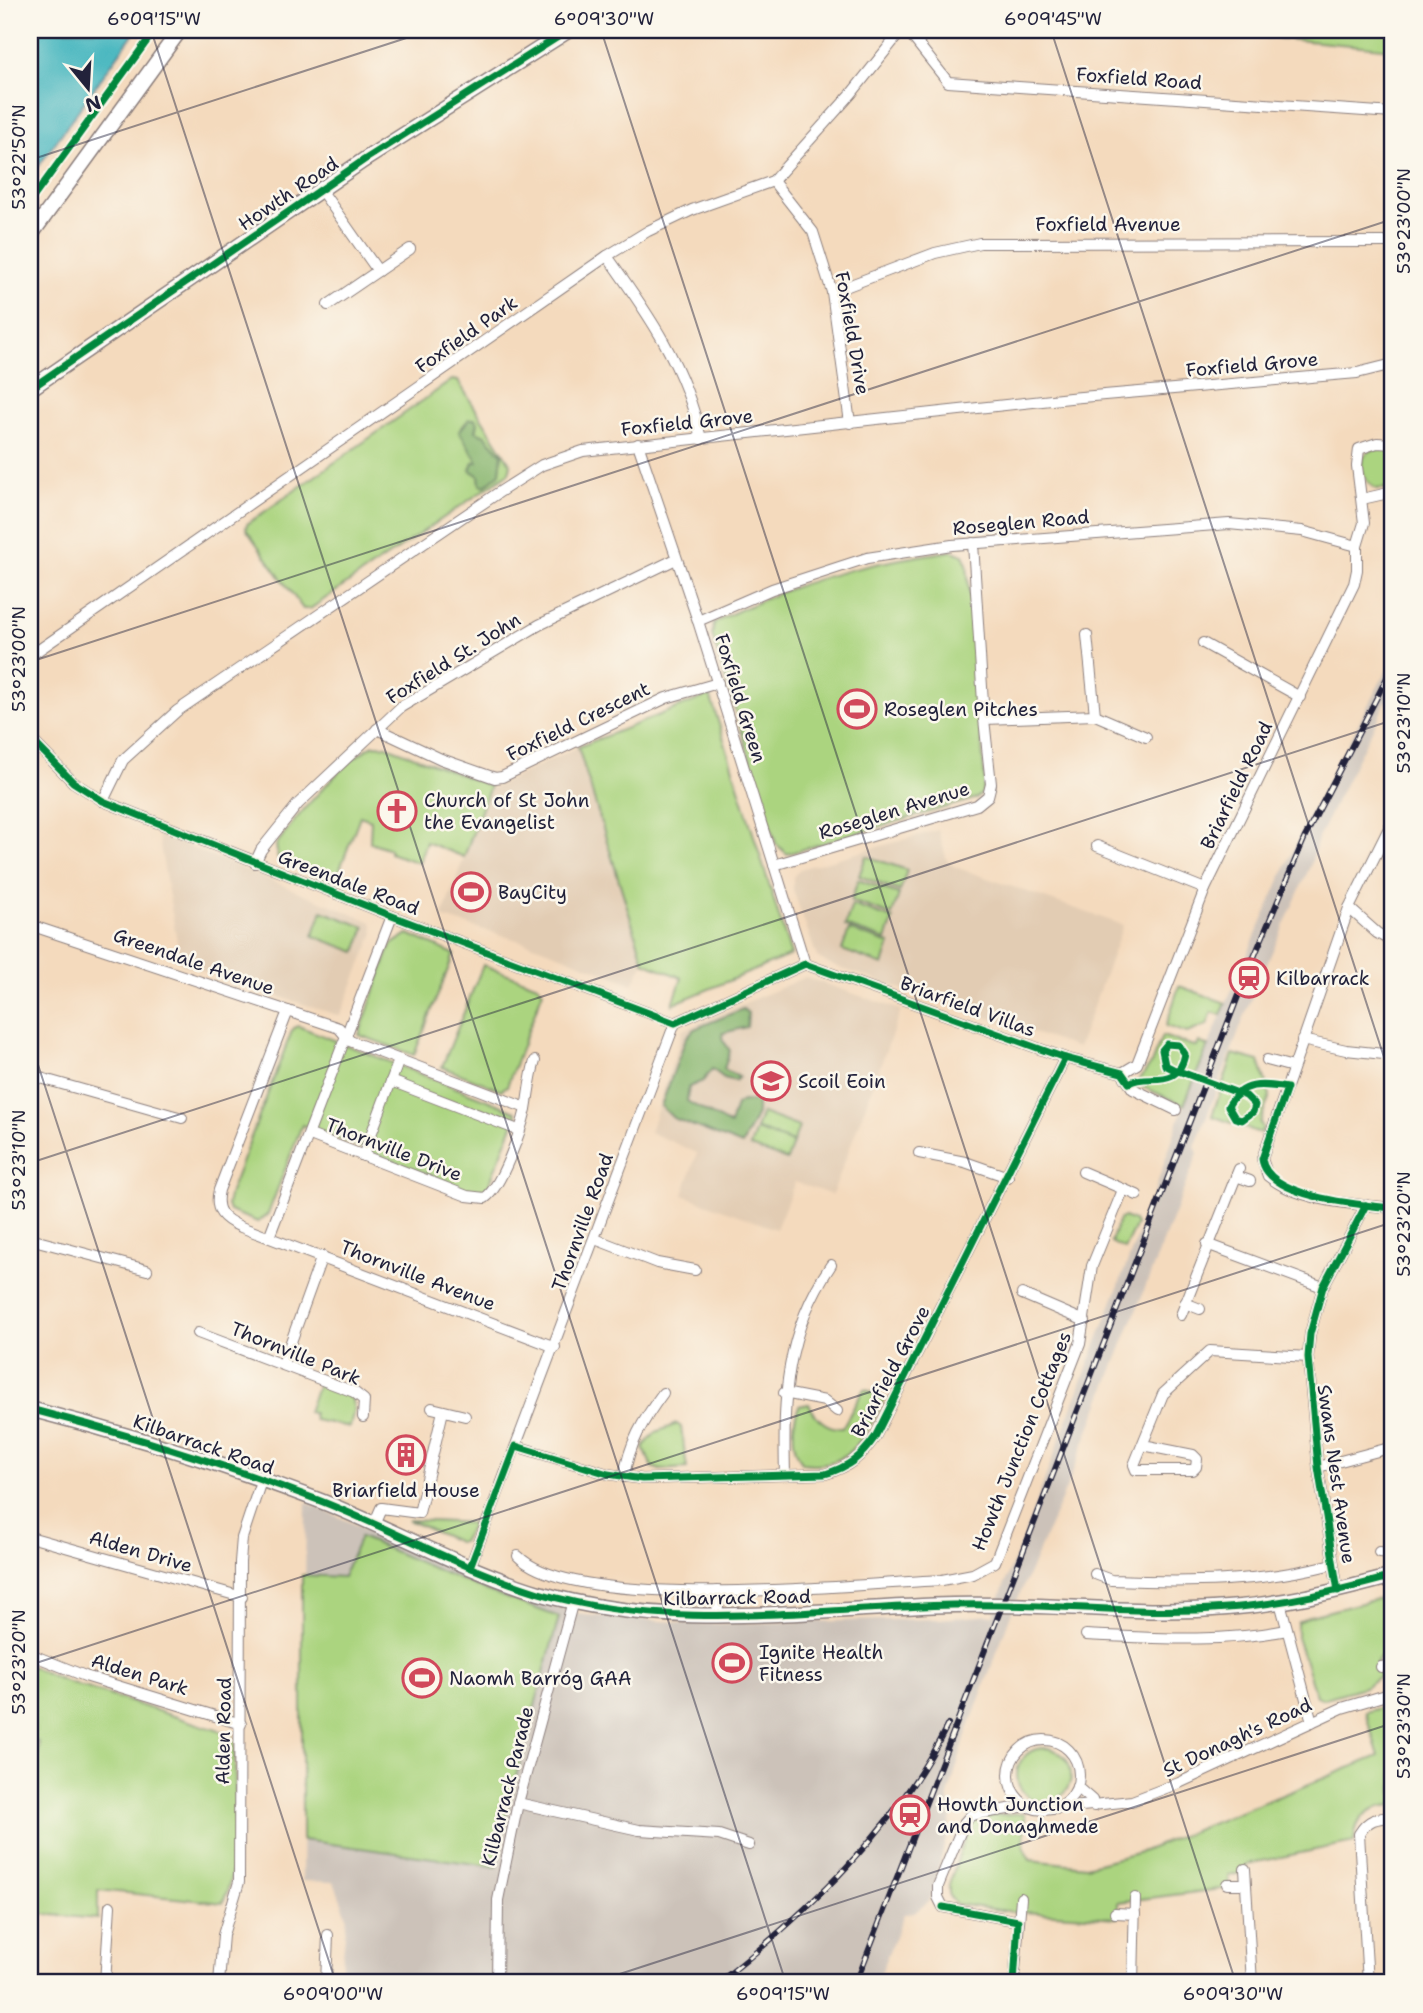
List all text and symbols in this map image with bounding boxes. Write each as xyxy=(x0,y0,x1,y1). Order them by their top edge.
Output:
text: 6°09'15"W xyxy=(107,7,201,31)
text: 6°09'30"W xyxy=(554,7,654,31)
text: 6°09'45"W xyxy=(1004,7,1102,31)
north arrow xyxy=(52,52,122,122)
street label: Foxfield Road xyxy=(1075,62,1203,95)
text: N xyxy=(82,89,104,118)
text: 53°22'50"N xyxy=(7,104,31,210)
street label: Howth Road xyxy=(233,151,343,236)
text: 53°23'00"N xyxy=(1392,168,1416,274)
street label: Foxfield Avenue xyxy=(1035,212,1181,237)
street label: Foxfield Drive xyxy=(829,269,876,397)
street label: Foxfield Park xyxy=(410,290,522,379)
street label: Foxfield Grove xyxy=(1185,346,1319,383)
street label: Foxfield Grove xyxy=(620,403,754,442)
street label: Roseglen Road xyxy=(952,504,1090,541)
text: 53°23'00"N xyxy=(7,606,31,712)
street label: Foxfield St. John xyxy=(381,607,525,710)
street label: Foxfield Green xyxy=(709,631,772,766)
text: 53°23'10"N xyxy=(1392,672,1416,774)
street label: Foxfield Crescent xyxy=(502,676,654,767)
sports icon: Roseglen Pitches xyxy=(836,688,878,730)
place label: Roseglen Pitches xyxy=(884,697,1038,722)
street label: Briarfield Road xyxy=(1195,717,1278,853)
street label: Roseglen Avenue xyxy=(816,776,973,845)
place label: Church of St John the Evangelist xyxy=(424,788,589,835)
church icon: Church of St John the Evangelist xyxy=(376,790,418,832)
street label: Greendale Road xyxy=(275,844,423,921)
sports icon: BayCity xyxy=(450,871,492,913)
place label: BayCity xyxy=(498,880,567,905)
street label: Greendale Avenue xyxy=(110,922,278,1001)
station icon: Kilbarrack xyxy=(1228,957,1270,999)
place label: Kilbarrack xyxy=(1276,966,1370,991)
street label: Briarfield Villas xyxy=(897,970,1039,1043)
school or university icon: Scoil Eoin xyxy=(750,1060,792,1102)
place label: Scoil Eoin xyxy=(798,1069,886,1094)
text: 53°23'10"N xyxy=(7,1109,31,1211)
street label: Thornville Drive xyxy=(322,1112,465,1187)
street label: Thornville Road xyxy=(546,1150,619,1295)
text: 53°23'20"N xyxy=(1392,1171,1416,1277)
street label: Thornville Avenue xyxy=(337,1234,499,1317)
street label: Briarfield Grove xyxy=(845,1301,936,1442)
street label: Thornville Park xyxy=(227,1316,365,1391)
street label: Howth Junction Cottages xyxy=(966,1328,1077,1555)
street label: Swans Nest Avenue xyxy=(1312,1383,1361,1565)
street label: Kilbarrack Road xyxy=(130,1409,278,1480)
building icon: Briarfield House xyxy=(385,1434,427,1476)
place label: Briarfield House xyxy=(332,1478,480,1503)
street label: Alden Drive xyxy=(86,1525,195,1578)
street label: Kilbarrack Road xyxy=(663,1584,811,1611)
text: 53°23'20"N xyxy=(7,1609,31,1715)
place label: Ignite Health Fitness xyxy=(759,1640,883,1687)
sports icon: Ignite Health Fitness xyxy=(711,1642,753,1684)
street label: Alden Park xyxy=(88,1648,192,1701)
sports icon: Naomh Barróg GAA xyxy=(401,1657,443,1699)
place label: Naomh Barróg GAA xyxy=(449,1666,632,1691)
text: 53°23'30"N xyxy=(1392,1673,1416,1779)
street label: Alden Road xyxy=(210,1677,237,1785)
street label: St Donagh's Road xyxy=(1159,1692,1316,1783)
street label: Kilbarrack Parade xyxy=(476,1704,539,1869)
place label: Howth Junction and Donaghmede xyxy=(937,1792,1099,1839)
station icon: Howth Junction and Donaghmede xyxy=(889,1794,931,1836)
text: 6°09'00"W xyxy=(283,1982,383,2006)
text: 6°09'15"W xyxy=(736,1982,830,2006)
text: 6°09'30"W xyxy=(1183,1982,1283,2006)

